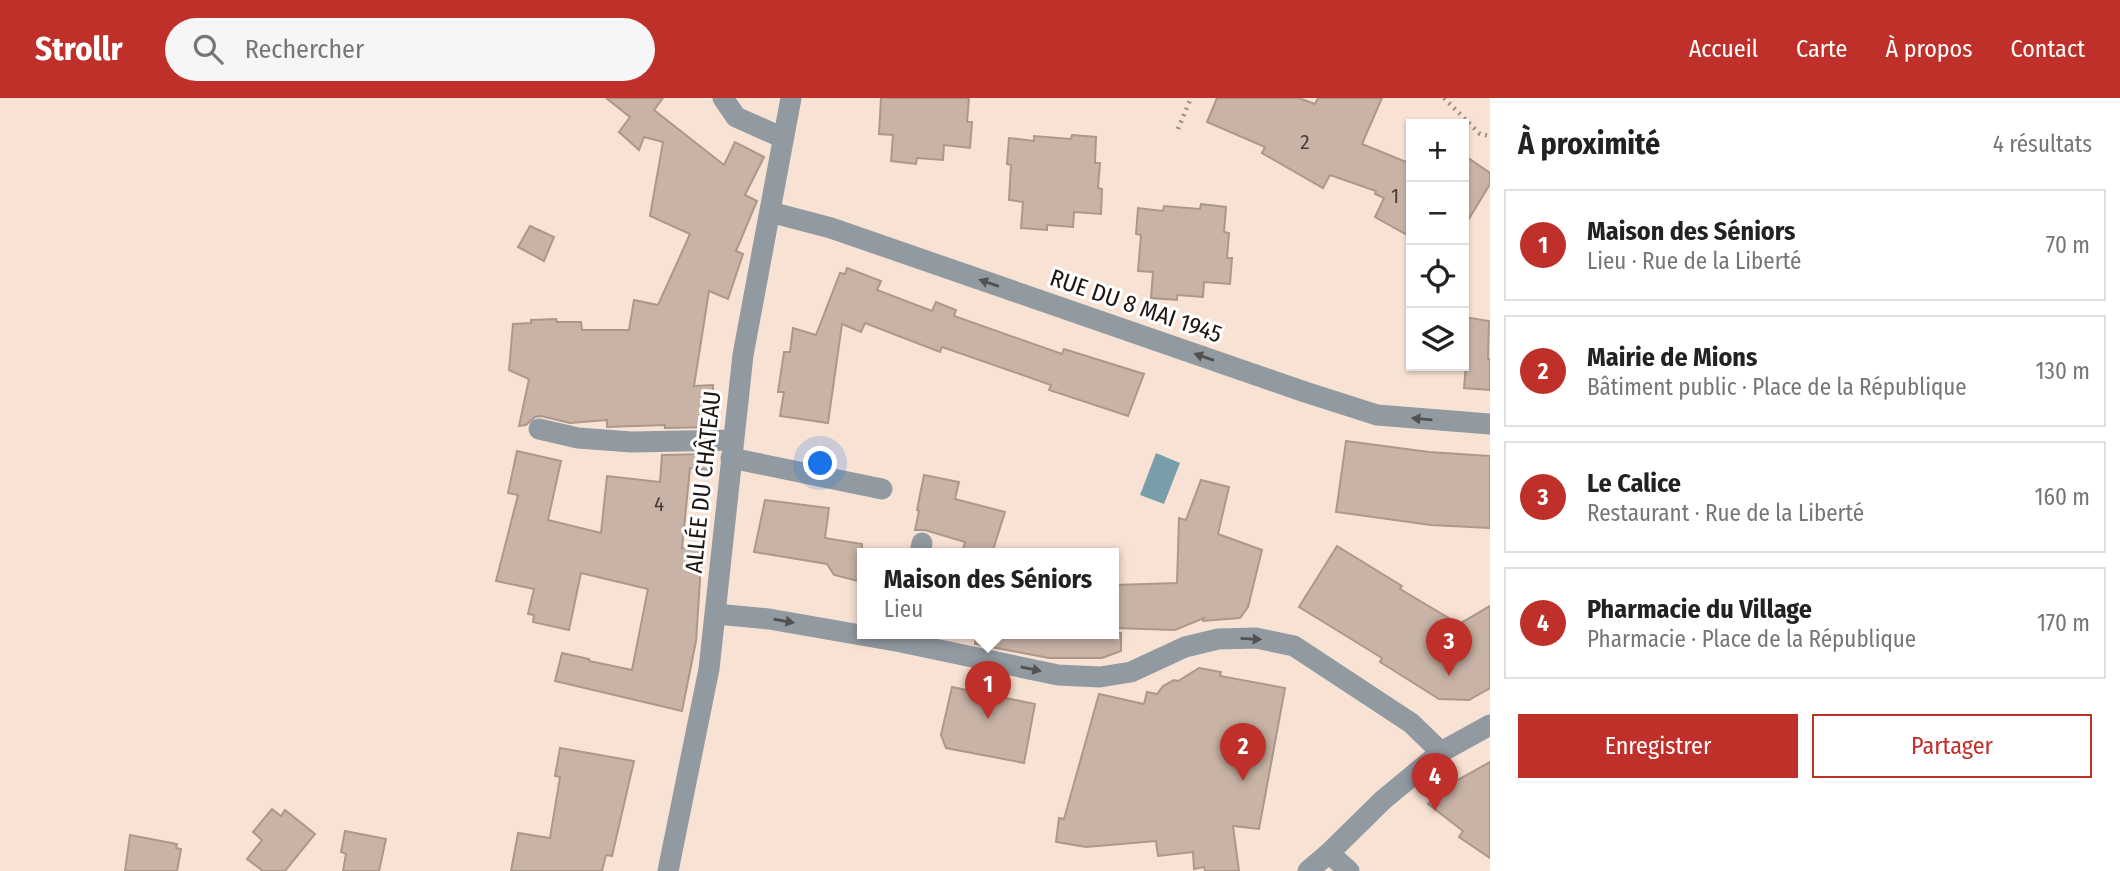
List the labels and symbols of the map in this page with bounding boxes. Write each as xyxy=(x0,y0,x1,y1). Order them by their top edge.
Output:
house number: 2 xyxy=(1300,129,1310,155)
house number: 1 xyxy=(1391,183,1399,209)
street label: RUE DU 8 MAI 1945 xyxy=(1046,263,1226,349)
one-way arrow xyxy=(978,277,999,288)
one-way arrow xyxy=(1193,351,1214,362)
street label: ALLÉE DU CHÂTEAU xyxy=(679,390,726,574)
one-way arrow xyxy=(1411,413,1433,424)
your location xyxy=(803,446,837,480)
house number: 4 xyxy=(654,491,664,517)
one-way arrow xyxy=(773,616,795,627)
pin: 3 xyxy=(1426,618,1472,676)
one-way arrow xyxy=(1240,634,1262,645)
pin: 1 xyxy=(965,661,1011,719)
one-way arrow xyxy=(1020,664,1042,675)
pin: 2 xyxy=(1220,723,1266,781)
pin: 4 xyxy=(1412,753,1458,811)

